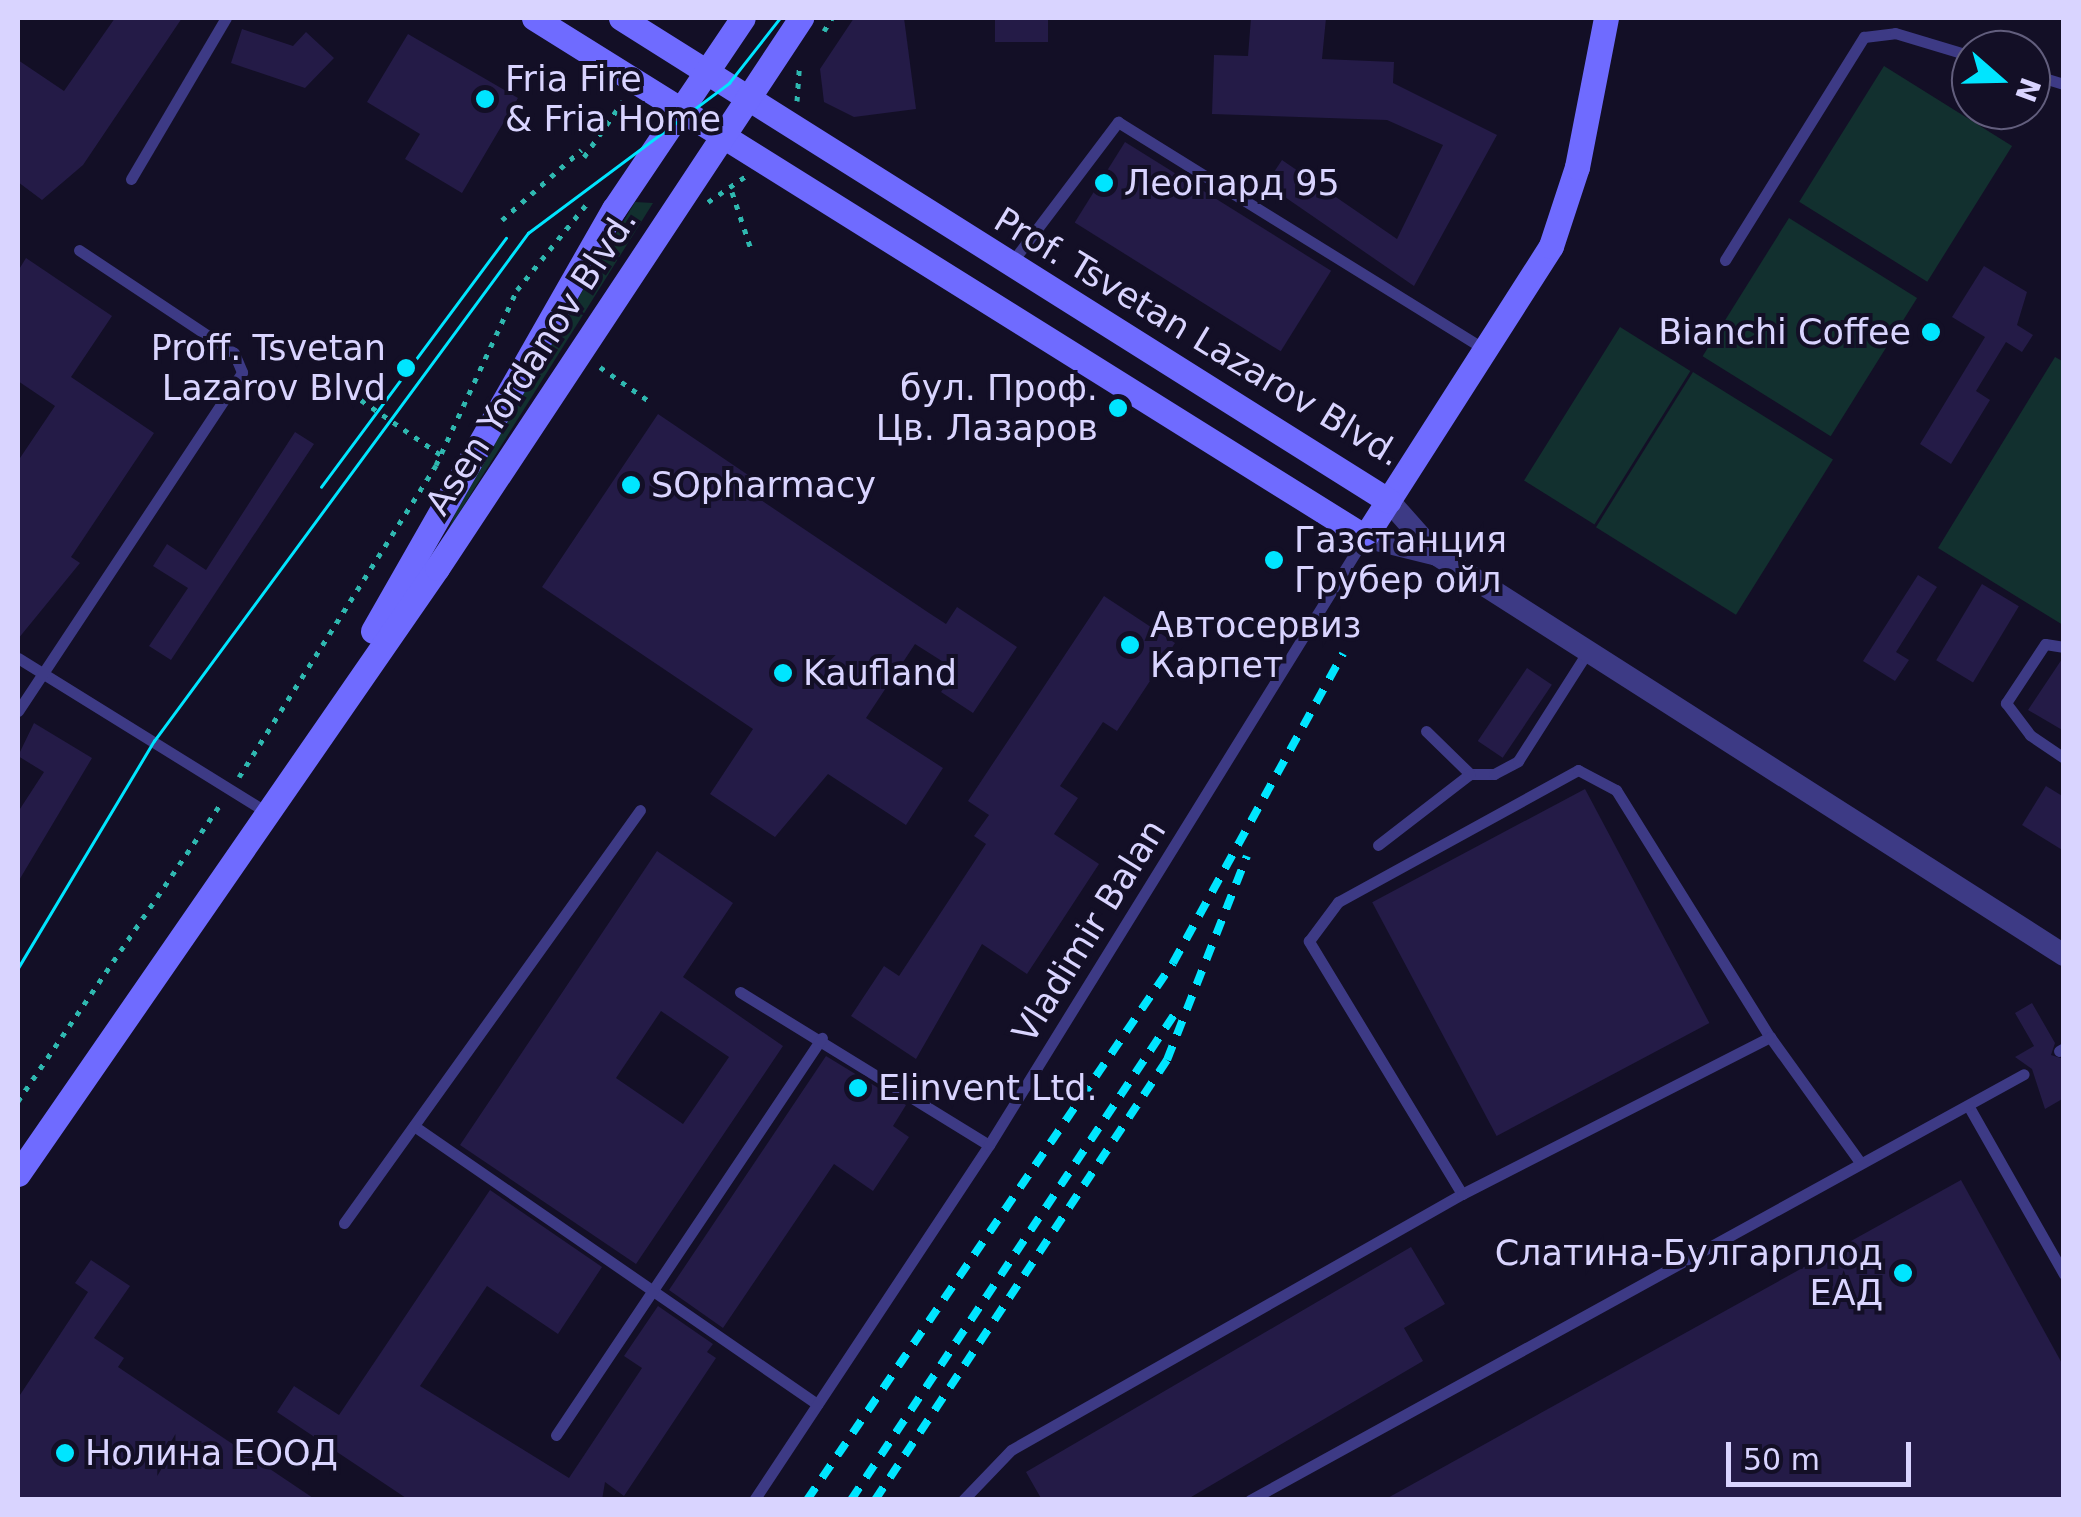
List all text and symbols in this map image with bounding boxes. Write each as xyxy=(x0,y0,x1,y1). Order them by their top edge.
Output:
north arrow xyxy=(1951,30,2051,130)
place label: Fria Fire & Fria Home xyxy=(505,58,721,140)
text: N xyxy=(2008,73,2047,106)
marker: Fria Fire & Fria Home xyxy=(474,88,496,110)
place label: Леопард 95 xyxy=(1124,162,1340,204)
marker: Леопард 95 xyxy=(1093,172,1115,194)
street label: Prof. Tsvetan Lazarov Blvd. xyxy=(987,199,1409,475)
street label: Asen Yordanov Blvd. xyxy=(416,201,646,523)
place label: Bianchi Coffee xyxy=(1658,311,1911,353)
marker: Bianchi Coffee xyxy=(1920,321,1942,343)
place label: Proff. Tsvetan Lazarov Blvd xyxy=(151,327,386,409)
marker: Proff. Tsvetan Lazarov Blvd xyxy=(395,357,417,379)
place label: бул. Проф. Цв. Лазаров xyxy=(876,367,1098,449)
marker: бул. Проф. Цв. Лазаров xyxy=(1107,397,1129,419)
place label: SOpharmacy xyxy=(651,464,876,506)
marker: SOpharmacy xyxy=(620,474,642,496)
place label: Газстанция Грубер ойл xyxy=(1294,519,1507,601)
marker: Газстанция Грубер ойл xyxy=(1263,549,1285,571)
place label: Автосервиз Карпет xyxy=(1150,604,1361,686)
marker: Автосервиз Карпет xyxy=(1119,634,1141,656)
place label: Kaufland xyxy=(803,652,957,694)
marker: Kaufland xyxy=(772,662,794,684)
street label: Vladimir Balan xyxy=(1004,812,1174,1050)
place label: Elinvent Ltd. xyxy=(878,1067,1098,1109)
marker: Elinvent Ltd. xyxy=(847,1077,869,1099)
place label: Слатина-Булгарплод ЕАД xyxy=(1495,1232,1883,1314)
marker: Слатина-Булгарплод ЕАД xyxy=(1892,1262,1914,1284)
scale bar xyxy=(1731,1422,1916,1484)
place label: Нолина ЕООД xyxy=(85,1432,338,1474)
marker: Нолина ЕООД xyxy=(54,1442,76,1464)
text: 50 m xyxy=(1743,1442,1820,1477)

